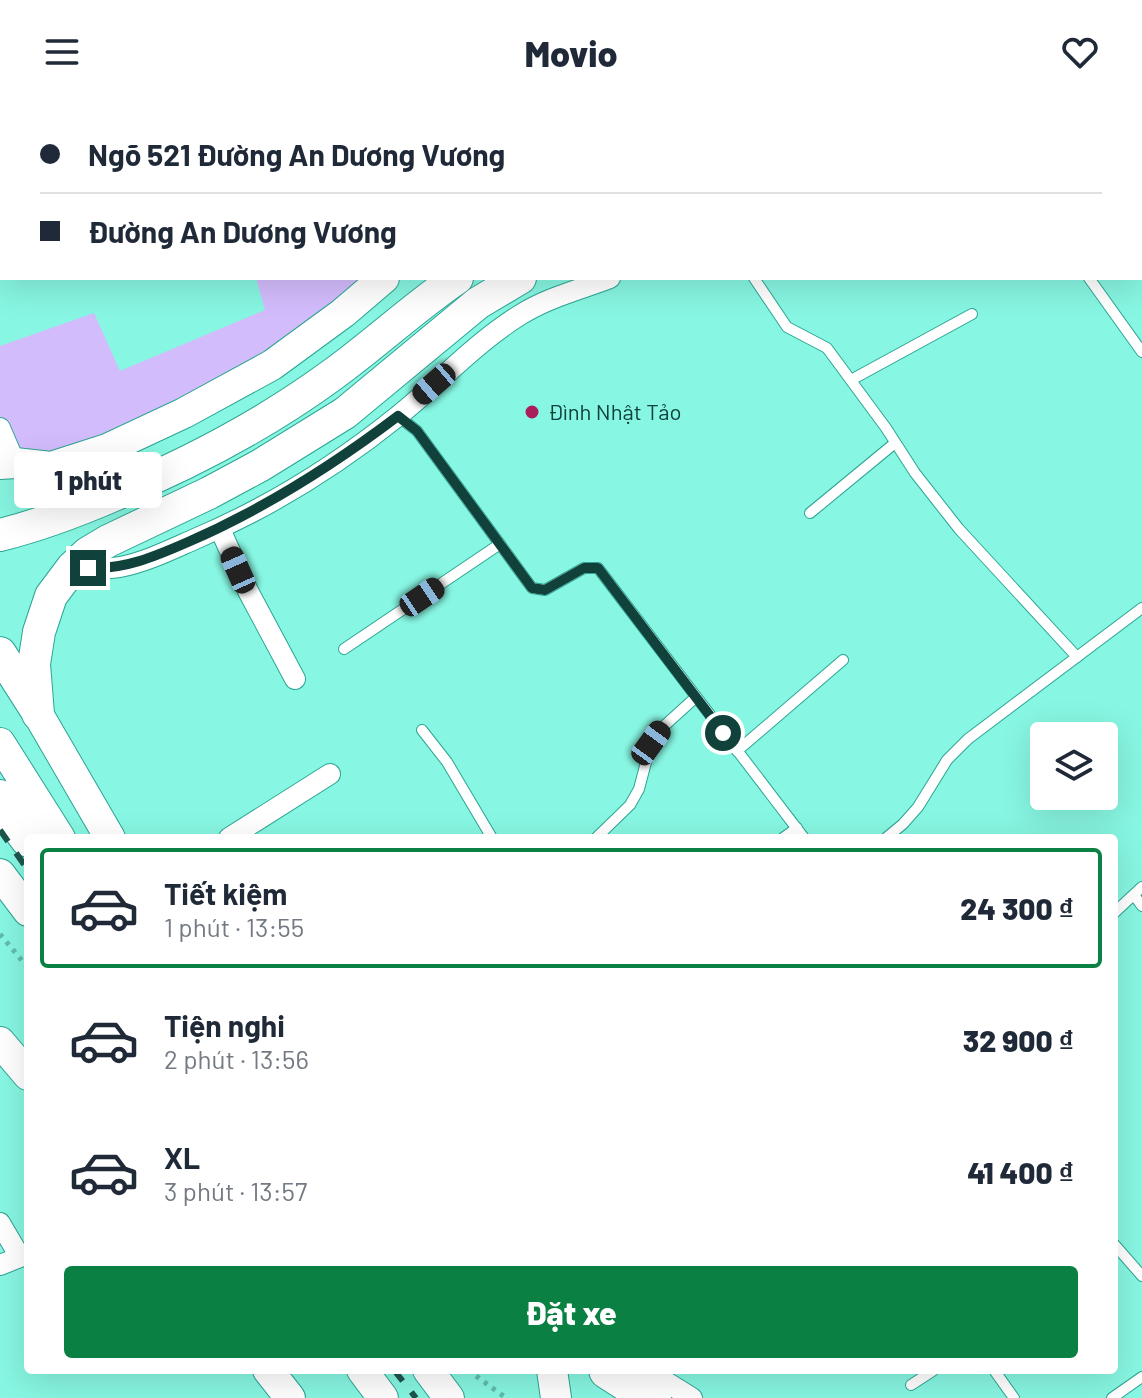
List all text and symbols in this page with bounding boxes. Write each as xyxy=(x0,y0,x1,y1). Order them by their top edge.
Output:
icon: menu xyxy=(40,30,84,74)
icon: heart xyxy=(1058,30,1102,74)
text: Movio xyxy=(524,31,618,74)
text: Ngõ 521 Đường An Dương Vương xyxy=(88,136,505,172)
text: Đường An Dương Vương xyxy=(88,213,397,249)
car xyxy=(408,359,460,409)
place label: Đình Nhật Tảo xyxy=(548,398,681,424)
marker: Đình Nhật Tảo xyxy=(523,403,541,421)
callout: 1 phút xyxy=(14,452,162,508)
text: 1 phút xyxy=(54,464,122,495)
car xyxy=(217,543,259,597)
route end xyxy=(70,550,106,586)
car xyxy=(395,574,449,620)
route start xyxy=(705,715,741,751)
car xyxy=(627,717,675,769)
map controls xyxy=(1030,722,1118,810)
button: layers xyxy=(1030,722,1118,810)
icon: car xyxy=(68,872,140,944)
text: Tiết kiệm xyxy=(164,875,287,911)
text: 24 300 ₫ xyxy=(960,890,1074,926)
text: 1 phút · 13:55 xyxy=(164,911,304,942)
icon: car xyxy=(68,1004,140,1076)
text: Tiện nghi xyxy=(164,1007,285,1043)
text: 32 900 ₫ xyxy=(963,1022,1074,1058)
text: 2 phút · 13:56 xyxy=(164,1043,309,1074)
icon: car xyxy=(68,1136,140,1208)
text: XL xyxy=(164,1139,200,1175)
text: 41 400 ₫ xyxy=(967,1154,1074,1190)
text: 3 phút · 13:57 xyxy=(164,1175,307,1206)
button: Đặt xe xyxy=(64,1266,1078,1358)

